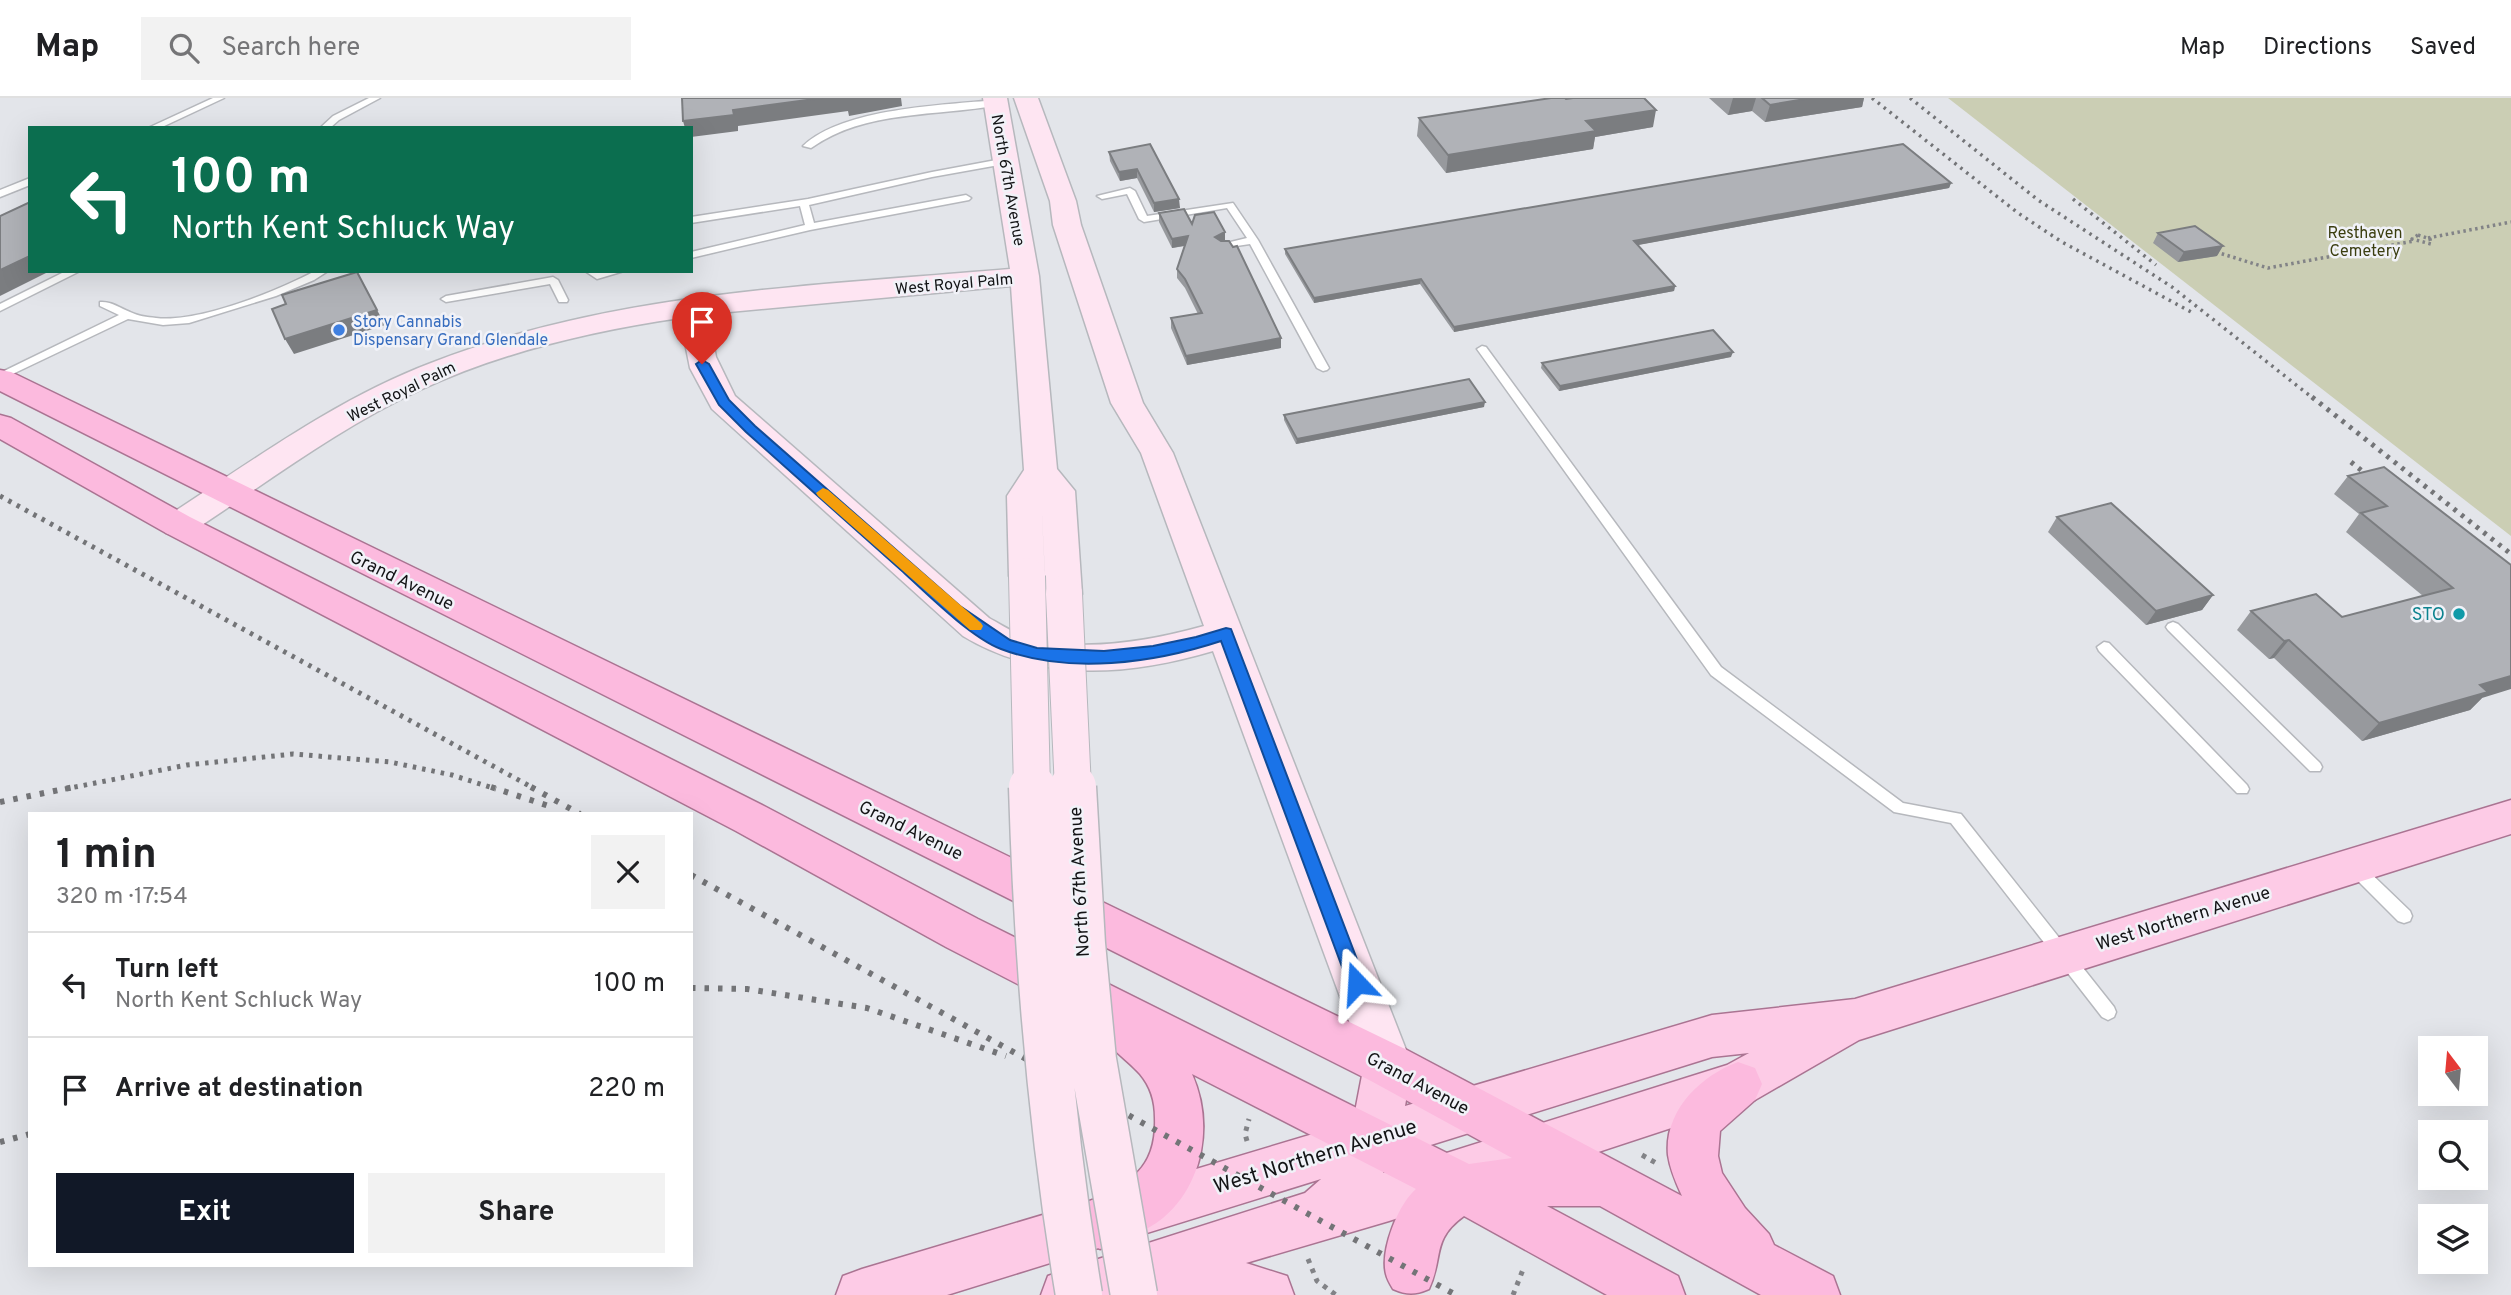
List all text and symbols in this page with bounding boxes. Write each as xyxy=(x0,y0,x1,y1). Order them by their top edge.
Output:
search box xyxy=(141,17,631,80)
text: Map xyxy=(35,27,99,69)
icon: search xyxy=(165,29,203,67)
text: Search here xyxy=(221,32,360,65)
text: Map xyxy=(2180,33,2225,63)
text: Directions xyxy=(2263,33,2372,63)
text: Saved xyxy=(2410,33,2476,63)
street label: North 67th Avenue xyxy=(986,113,1028,248)
text: 100 m xyxy=(171,149,310,211)
icon: left xyxy=(56,154,147,245)
text: North Kent Schluck Way xyxy=(171,210,515,250)
park label: Resthaven Cemetery xyxy=(2327,224,2403,262)
street label: West Royal Palm xyxy=(894,270,1014,300)
pin xyxy=(672,292,732,364)
icon: arrive xyxy=(683,303,721,341)
place label: Story Cannabis Dispensary Grand Glendale xyxy=(353,313,548,351)
marker: Story Cannabis Dispensary Grand Glendale xyxy=(331,322,347,338)
street label: West Royal Palm xyxy=(344,358,459,428)
street label: Grand Avenue xyxy=(346,546,457,616)
place label: STO xyxy=(2412,604,2445,627)
marker: STO xyxy=(2451,606,2467,622)
street label: Grand Avenue xyxy=(855,796,966,866)
street label: North 67th Avenue xyxy=(1065,806,1096,958)
text: 1 min xyxy=(56,830,157,883)
button: close xyxy=(591,835,665,909)
street label: West Northern Avenue xyxy=(2094,882,2273,957)
text: 320 m · 17:54 xyxy=(56,883,188,912)
position arrow xyxy=(1320,946,1394,1020)
text: Turn left xyxy=(115,954,219,987)
icon: left xyxy=(56,966,94,1004)
text: 100 m xyxy=(594,968,665,1001)
text: North Kent Schluck Way xyxy=(115,987,362,1016)
north arrow xyxy=(2418,1036,2488,1106)
map controls xyxy=(2418,1036,2488,1274)
street label: Grand Avenue xyxy=(1362,1048,1473,1121)
icon: arrive xyxy=(56,1071,94,1109)
text: Arrive at destination xyxy=(115,1073,363,1106)
text: 220 m xyxy=(588,1073,665,1106)
street label: West Northern Avenue xyxy=(1211,1114,1420,1201)
button: search xyxy=(2418,1120,2488,1190)
button: Exit xyxy=(56,1173,354,1253)
button: Share xyxy=(368,1173,665,1253)
button: layers xyxy=(2418,1204,2488,1274)

